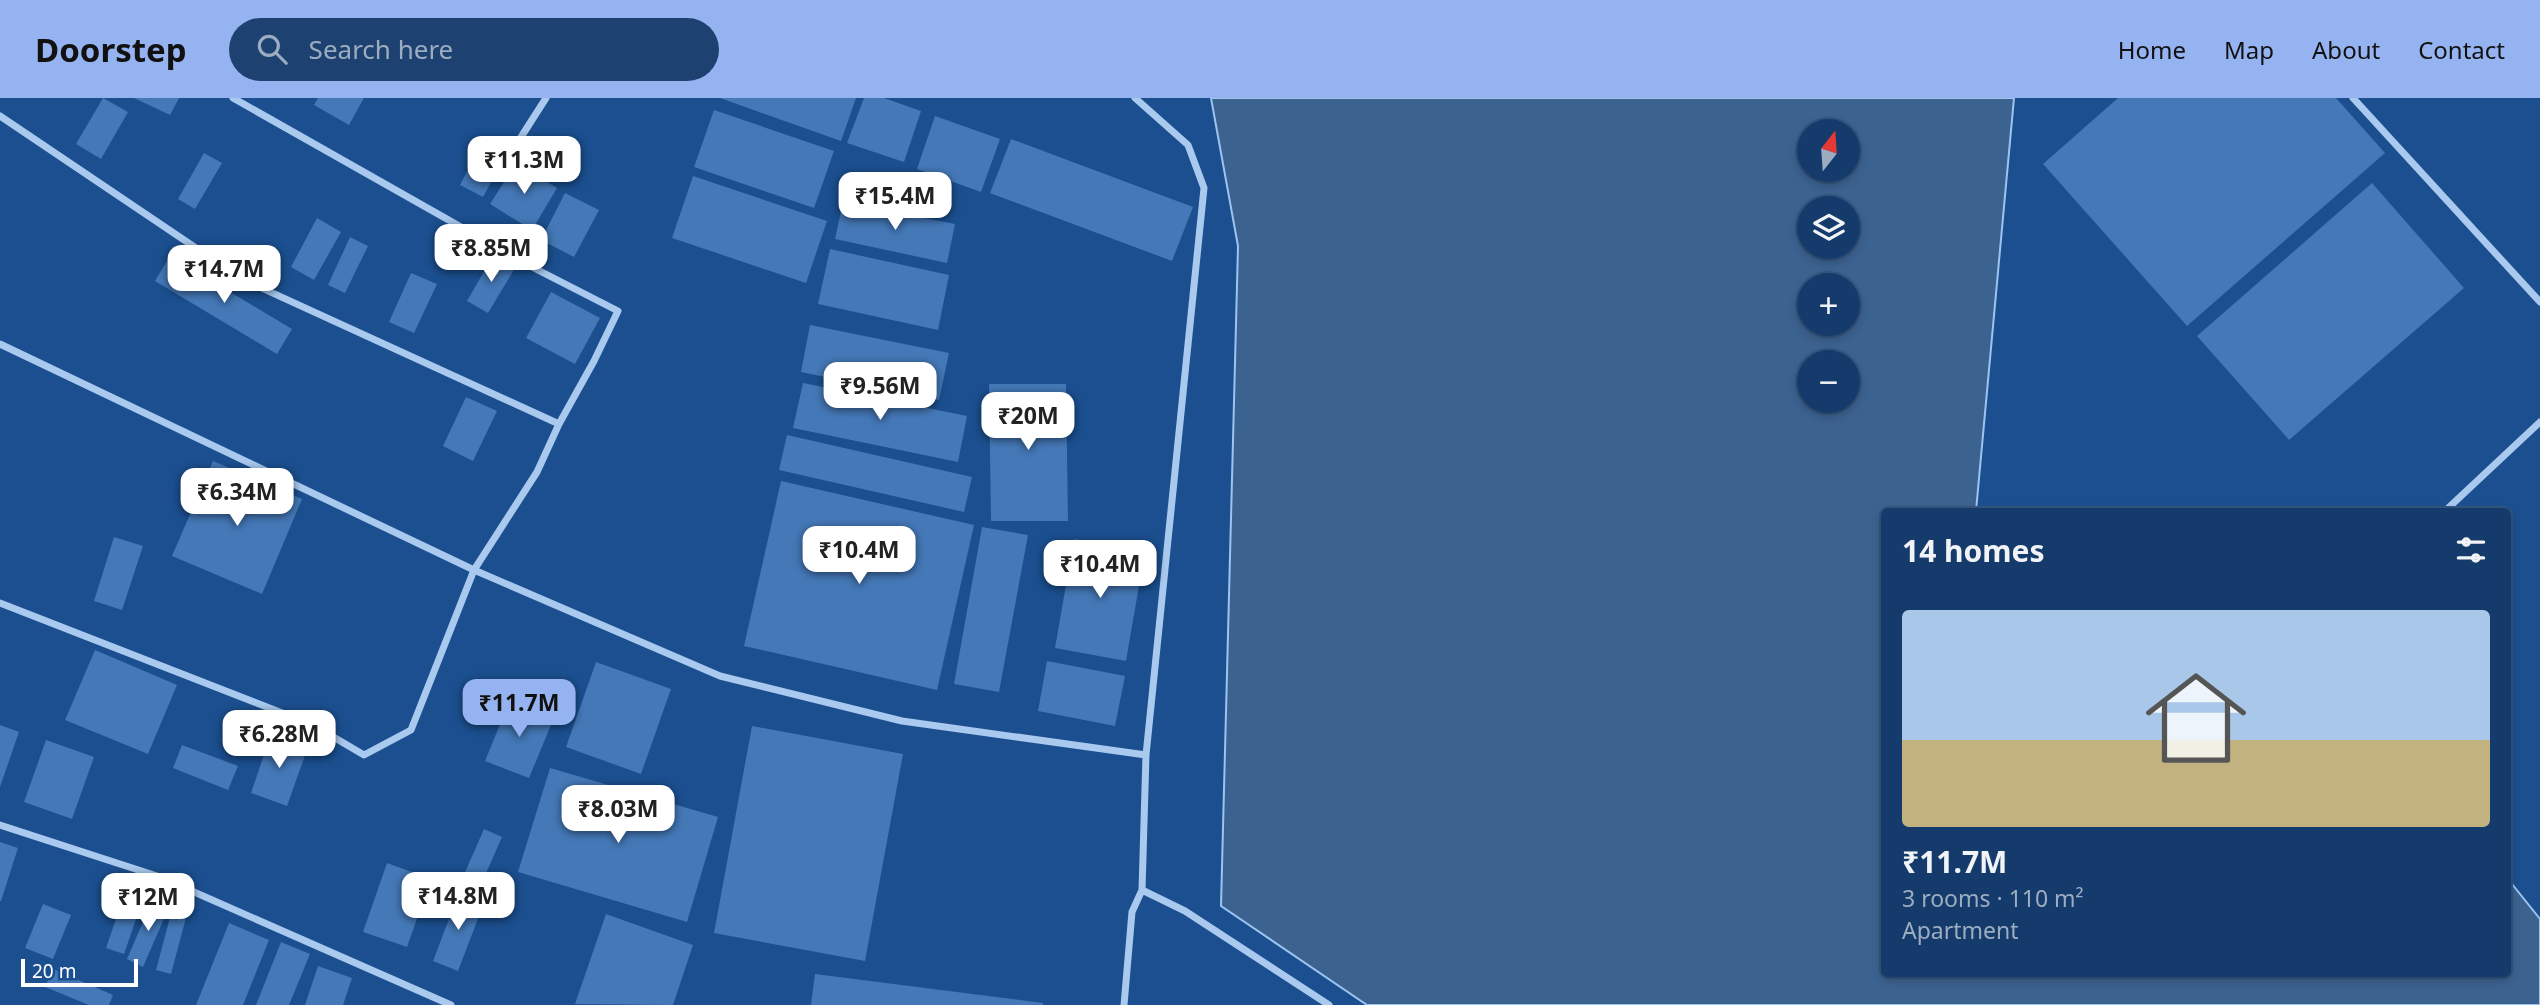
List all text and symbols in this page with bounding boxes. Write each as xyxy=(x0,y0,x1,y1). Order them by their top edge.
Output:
search box xyxy=(229,18,719,81)
text: Doorstep xyxy=(35,27,187,72)
icon: search xyxy=(253,30,291,68)
text: Search here xyxy=(309,31,453,67)
text: Home xyxy=(2118,33,2186,66)
text: Map xyxy=(2224,33,2274,66)
text: About xyxy=(2312,33,2380,66)
text: Contact xyxy=(2418,33,2505,66)
north arrow xyxy=(1797,119,1860,182)
map controls xyxy=(1797,119,1860,413)
pin: ₹11.3M xyxy=(467,136,581,196)
text: ₹11.3M xyxy=(484,143,564,175)
pin: ₹15.4M xyxy=(838,172,952,232)
text: ₹15.4M xyxy=(855,179,935,211)
button: layers xyxy=(1797,196,1860,259)
pin: ₹8.85M xyxy=(434,225,548,284)
text: ₹8.85M xyxy=(451,231,531,263)
pin: ₹14.7M xyxy=(167,246,281,305)
text: ₹14.7M xyxy=(184,252,264,284)
button: + xyxy=(1797,273,1860,336)
button: − xyxy=(1797,350,1860,413)
pin: ₹9.56M xyxy=(823,362,937,422)
text: ₹9.56M xyxy=(840,369,920,401)
pin: ₹20M xyxy=(987,392,1069,452)
text: ₹20M xyxy=(997,399,1059,431)
pin: ₹6.34M xyxy=(180,468,294,528)
text: ₹6.34M xyxy=(197,475,277,507)
pin: ₹10.4M xyxy=(802,526,916,586)
text: 14 homes xyxy=(1902,530,2045,571)
icon: filters xyxy=(2452,531,2490,569)
text: ₹10.4M xyxy=(819,533,899,565)
pin: ₹10.4M xyxy=(1043,540,1157,600)
text: ₹10.4M xyxy=(1060,547,1140,579)
icon: home xyxy=(2133,655,2259,781)
pin: ₹11.7M xyxy=(462,680,576,739)
text: ₹11.7M xyxy=(479,686,559,718)
pin: ₹6.28M xyxy=(222,710,336,770)
text: ₹6.28M xyxy=(239,717,319,749)
pin: ₹8.03M xyxy=(561,786,675,845)
text: ₹8.03M xyxy=(578,792,658,824)
text: ₹11.7M xyxy=(1902,841,2007,882)
pin: ₹14.8M xyxy=(401,872,515,932)
pin: ₹12M xyxy=(107,874,189,933)
text: ₹14.8M xyxy=(418,879,498,911)
text: ₹12M xyxy=(117,880,179,912)
text: 3 rooms · 110 m² xyxy=(1902,882,2084,914)
text: Apartment xyxy=(1902,914,2019,946)
scale bar xyxy=(21,956,138,988)
text: 20 m xyxy=(32,958,76,984)

